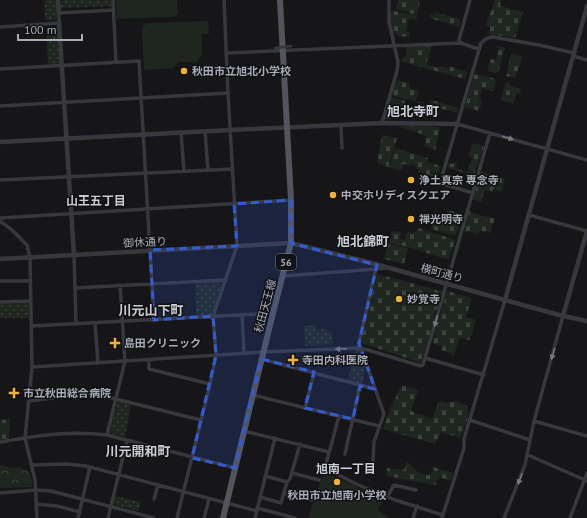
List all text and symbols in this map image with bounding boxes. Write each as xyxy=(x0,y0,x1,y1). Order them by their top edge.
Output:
scale bar xyxy=(18,16,82,42)
text: 100 m xyxy=(24,22,57,37)
place label: 秋田市立旭北小学校 xyxy=(192,64,291,78)
marker: 秋田市立旭北小学校 xyxy=(179,66,189,76)
district label: 旭北寺町 xyxy=(387,103,439,120)
one-way arrow xyxy=(503,135,515,141)
place label: 浄土真宗 専念寺 xyxy=(419,173,499,187)
marker: 浄土真宗 専念寺 xyxy=(406,175,416,185)
place label: 中交ホリディスクエア xyxy=(341,188,450,202)
marker: 中交ホリディスクエア xyxy=(328,190,338,200)
district label: 山王五丁目 xyxy=(66,193,126,208)
place label: 禅光明寺 xyxy=(419,212,463,226)
marker: 禅光明寺 xyxy=(406,214,416,224)
district label: 旭北錦町 xyxy=(337,233,389,250)
street label: 御休通り xyxy=(122,234,167,250)
road number: 56 xyxy=(276,254,296,270)
street label: 横町通り xyxy=(419,261,465,285)
street label: 秋田天王線 xyxy=(251,278,279,334)
place label: 妙覚寺 xyxy=(407,292,440,306)
marker: 妙覚寺 xyxy=(394,294,404,304)
district label: 川元山下町 xyxy=(118,302,184,319)
one-way arrow xyxy=(433,316,439,328)
place label: 島田クリニック xyxy=(124,336,201,350)
marker: 島田クリニック xyxy=(109,337,121,349)
one-way arrow xyxy=(335,345,347,352)
one-way arrow xyxy=(550,348,556,360)
place label: 寺田内科医院 xyxy=(302,353,368,367)
marker: 寺田内科医院 xyxy=(287,354,299,366)
place label: 市立秋田総合病院 xyxy=(23,386,111,400)
marker: 市立秋田総合病院 xyxy=(8,387,20,399)
district label: 川元開和町 xyxy=(105,443,171,460)
district label: 旭南一丁目 xyxy=(316,461,376,476)
one-way arrow xyxy=(516,474,522,486)
marker: 秋田市立旭南小学校 xyxy=(332,477,342,487)
place label: 秋田市立旭南小学校 xyxy=(288,488,387,502)

